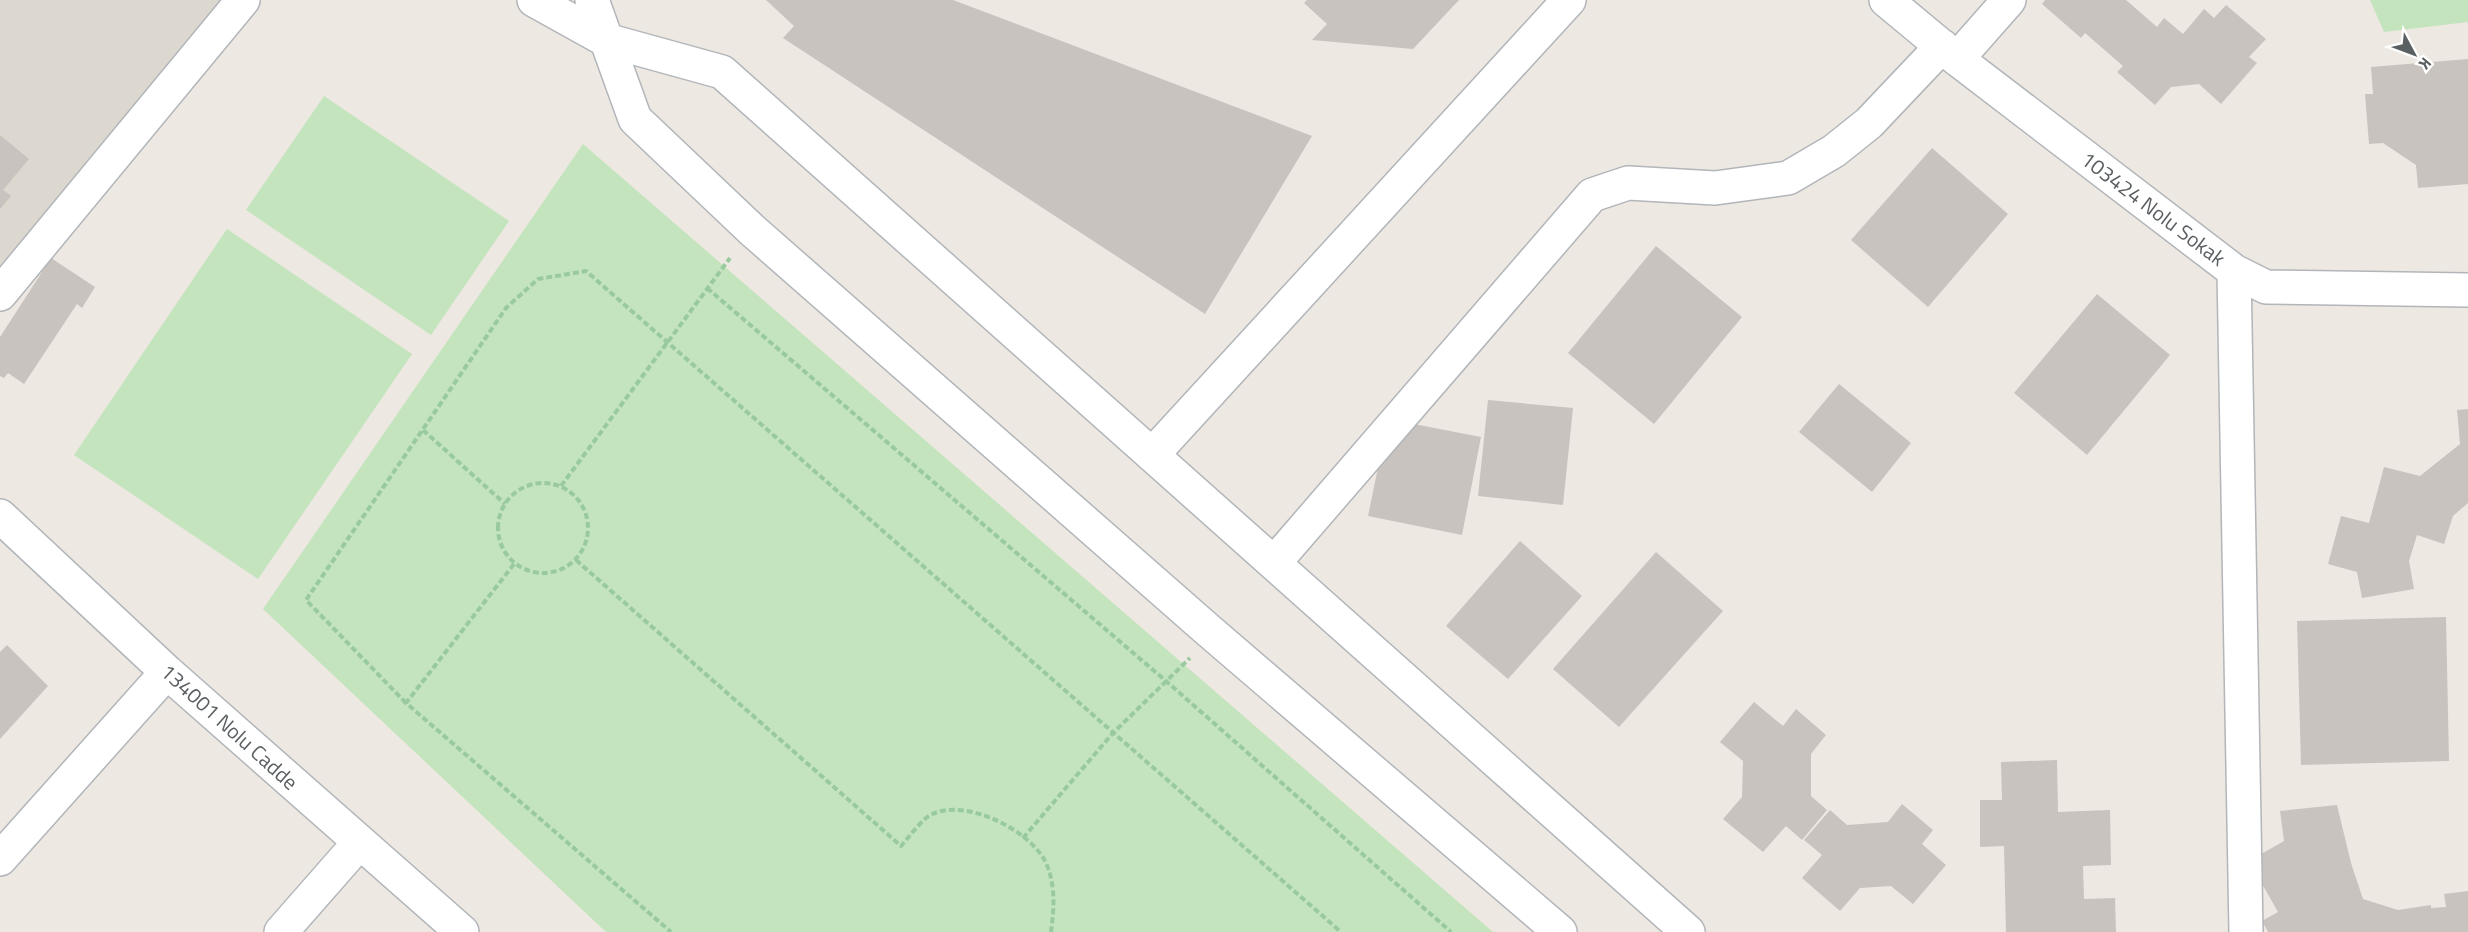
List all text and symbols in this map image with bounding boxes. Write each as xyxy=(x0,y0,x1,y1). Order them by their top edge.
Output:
north arrow xyxy=(2384,24,2444,84)
text: K xyxy=(2413,52,2437,76)
street label: 103424 Nolu Sokak xyxy=(2074,143,2233,273)
street label: 134001 Nolu Cadde xyxy=(154,656,306,797)

